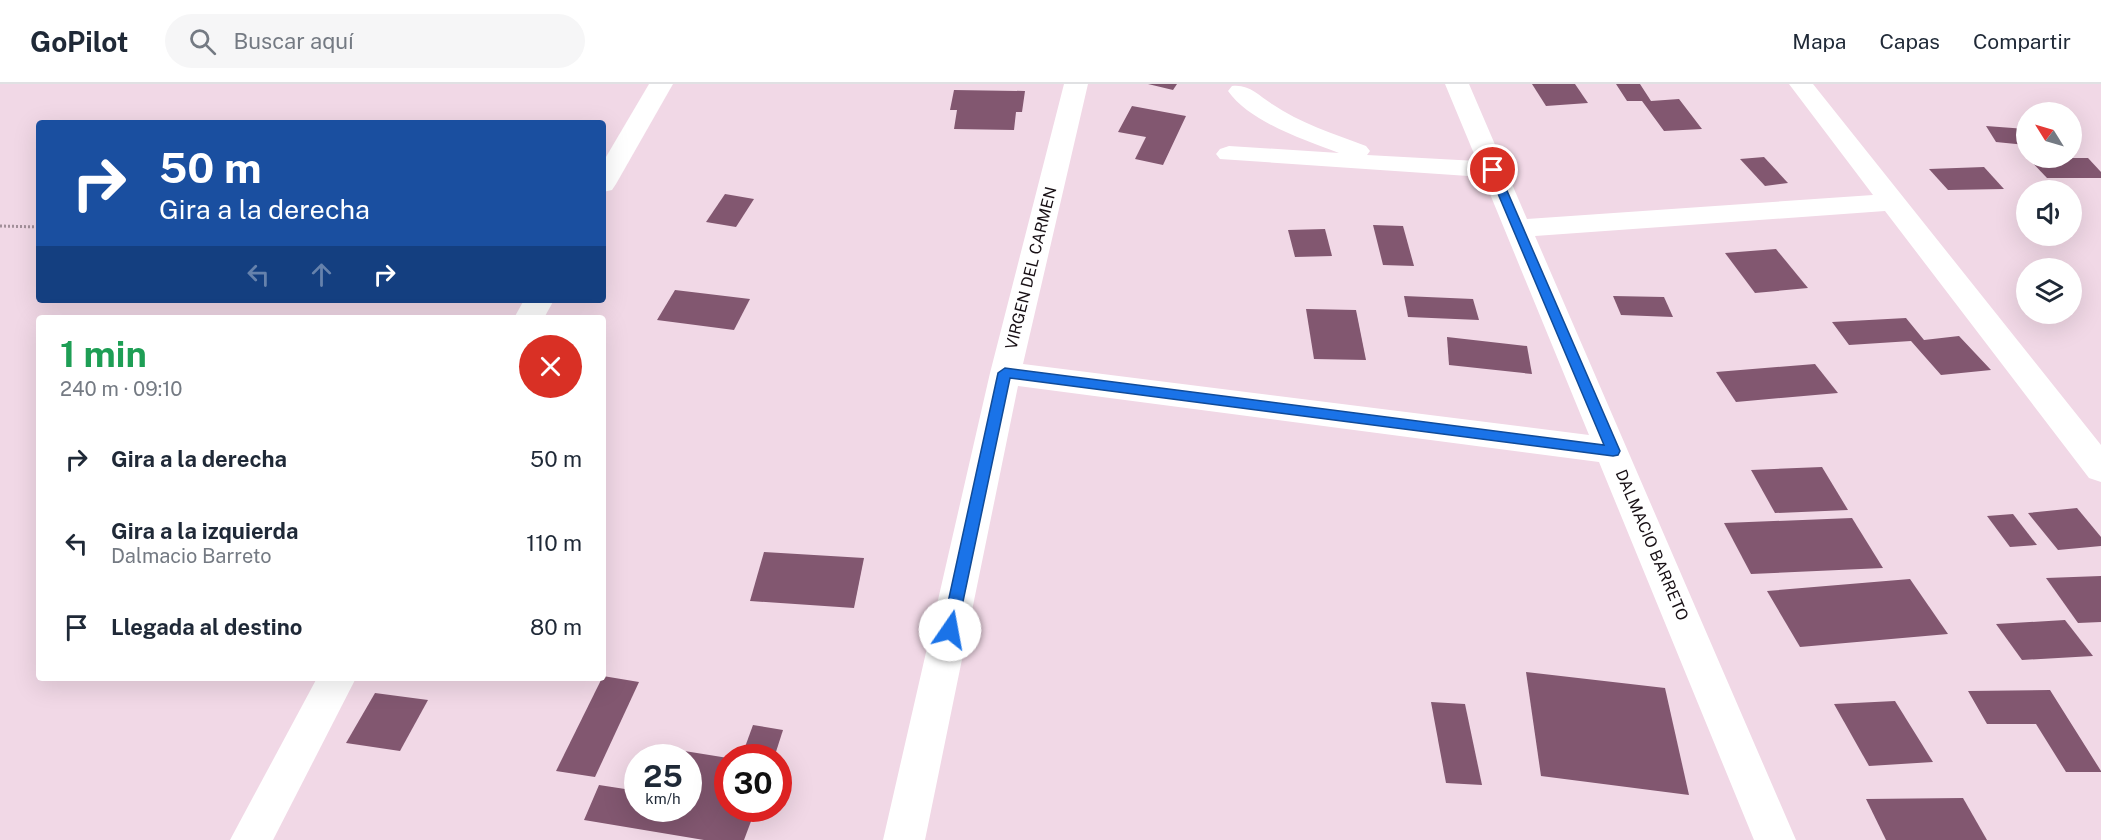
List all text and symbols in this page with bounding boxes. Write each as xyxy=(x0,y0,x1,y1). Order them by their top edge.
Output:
search box xyxy=(165,14,585,68)
text: GoPilot xyxy=(30,25,129,58)
icon: search xyxy=(186,25,219,58)
text: Buscar aquí xyxy=(234,28,354,54)
text: Mapa xyxy=(1792,29,1846,54)
text: Capas xyxy=(1879,29,1940,54)
text: Compartir xyxy=(1973,29,2071,54)
north arrow xyxy=(2016,102,2082,168)
map controls xyxy=(2016,102,2082,324)
text: 50 m xyxy=(159,143,262,192)
icon: right xyxy=(60,144,138,222)
pin xyxy=(1467,144,1518,195)
icon: arrive xyxy=(1476,153,1509,186)
button: sound xyxy=(2016,180,2082,246)
street label: VIRGEN DEL CARMEN xyxy=(1002,185,1060,351)
text: Gira a la derecha xyxy=(159,193,370,225)
icon: left xyxy=(242,258,275,291)
icon: ahead xyxy=(305,258,338,291)
icon: right xyxy=(368,258,401,291)
button: layers xyxy=(2016,258,2082,324)
text: 1 min xyxy=(60,333,147,375)
button: close xyxy=(519,335,582,398)
text: 240 m · 09:10 xyxy=(60,377,183,401)
icon: right xyxy=(60,443,93,476)
text: Gira a la derecha xyxy=(111,446,287,472)
text: 50 m xyxy=(530,446,582,472)
street label: DALMACIO BARRETO xyxy=(1612,467,1692,623)
text: Gira a la izquierda xyxy=(111,518,298,544)
icon: left xyxy=(60,527,93,560)
text: 110 m xyxy=(526,530,582,556)
text: Dalmacio Barreto xyxy=(111,544,272,568)
position arrow xyxy=(918,598,982,662)
icon: arrive xyxy=(60,611,93,644)
text: Llegada al destino xyxy=(111,614,302,640)
text: 80 m xyxy=(530,614,582,640)
speed limit sign: 30 xyxy=(714,744,792,822)
text: 25 xyxy=(643,758,683,794)
text: km/h xyxy=(645,790,681,807)

